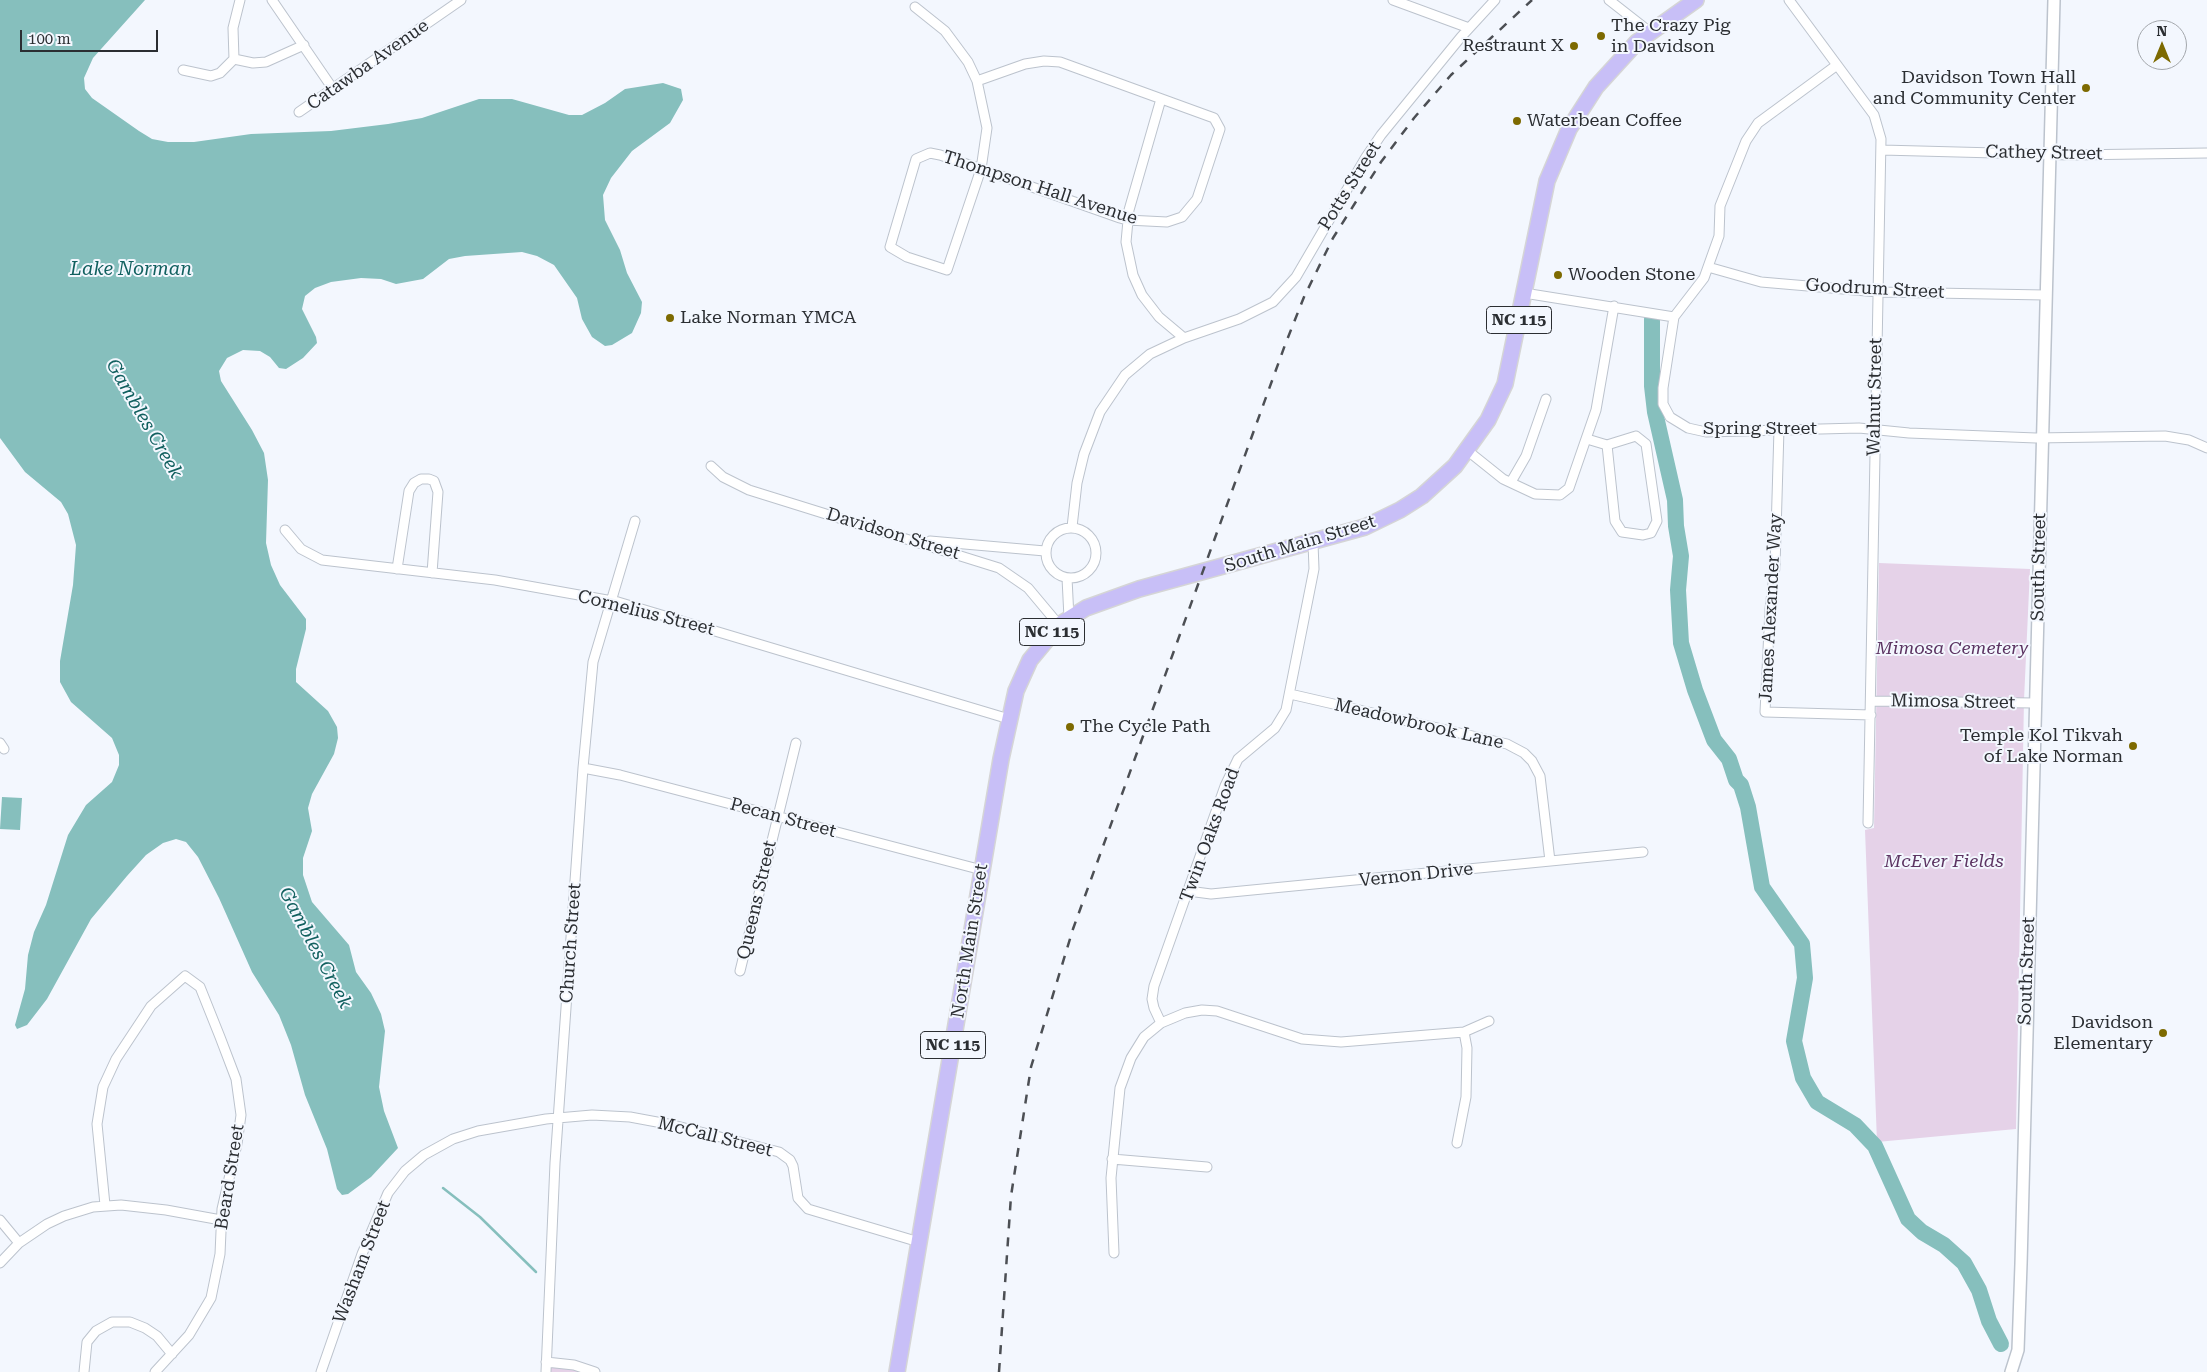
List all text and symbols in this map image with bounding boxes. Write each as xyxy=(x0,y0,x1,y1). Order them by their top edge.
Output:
street label: Catawba Avenue xyxy=(303,15,433,115)
place label: The Crazy Pig in Davidson xyxy=(1611,15,1731,58)
scale bar xyxy=(22,20,160,52)
north arrow xyxy=(2137,20,2187,70)
text: N xyxy=(2157,23,2167,39)
text: 100 m xyxy=(28,30,71,48)
marker: The Crazy Pig in Davidson xyxy=(1595,30,1607,42)
place label: Restraunt X xyxy=(1462,35,1564,57)
marker: Restraunt X xyxy=(1568,40,1580,52)
place label: Davidson Town Hall and Community Center xyxy=(1873,67,2076,110)
marker: Davidson Town Hall and Community Center xyxy=(2080,82,2092,94)
place label: Waterbean Coffee xyxy=(1527,110,1682,132)
marker: Waterbean Coffee xyxy=(1511,115,1523,127)
street label: Potts Street xyxy=(1314,138,1386,234)
street label: Cathey Street xyxy=(1985,141,2103,165)
street label: Thompson Hall Avenue xyxy=(940,146,1140,230)
water label: Lake Norman xyxy=(70,258,192,280)
place label: Wooden Stone xyxy=(1568,264,1695,286)
marker: Wooden Stone xyxy=(1552,269,1564,281)
street label: Goodrum Street xyxy=(1805,275,1945,303)
road number: NC 115 xyxy=(1486,306,1552,334)
place label: Lake Norman YMCA xyxy=(680,307,856,329)
marker: Lake Norman YMCA xyxy=(664,312,676,324)
street label: Walnut Street xyxy=(1863,338,1887,456)
water label: Gambles Creek xyxy=(101,355,187,483)
street label: Spring Street xyxy=(1703,418,1817,440)
street label: Davidson Street xyxy=(824,503,962,565)
street label: South Main Street xyxy=(1222,511,1378,577)
street label: James Alexander Way xyxy=(1755,513,1787,703)
street label: South Street xyxy=(2027,513,2051,621)
street label: Cornelius Street xyxy=(575,586,717,640)
road number: NC 115 xyxy=(1020,618,1084,646)
park label: Mimosa Cemetery xyxy=(1876,638,2028,660)
street label: Mimosa Street xyxy=(1890,690,2016,714)
street label: Meadowbrook Lane xyxy=(1332,694,1506,754)
place label: The Cycle Path xyxy=(1080,716,1211,738)
marker: The Cycle Path xyxy=(1064,721,1076,733)
place label: Temple Kol Tikvah of Lake Norman xyxy=(1960,725,2123,768)
marker: Temple Kol Tikvah of Lake Norman xyxy=(2127,740,2139,752)
street label: Twin Oaks Road xyxy=(1176,765,1244,905)
street label: Pecan Street xyxy=(728,793,838,843)
street label: Queens Street xyxy=(733,838,781,962)
park label: McEver Fields xyxy=(1884,851,2004,873)
street label: Vernon Drive xyxy=(1358,858,1474,892)
street label: North Main Street xyxy=(947,862,993,1020)
street label: Church Street xyxy=(556,882,586,1004)
water label: Gambles Creek xyxy=(273,884,357,1012)
street label: South Street xyxy=(2014,917,2040,1025)
place label: Davidson Elementary xyxy=(2053,1012,2153,1054)
marker: Davidson Elementary xyxy=(2157,1027,2169,1039)
road number: NC 115 xyxy=(920,1032,986,1058)
street label: McCall Street xyxy=(655,1112,775,1162)
street label: Beard Street xyxy=(211,1123,249,1231)
street label: Washam Street xyxy=(329,1198,395,1326)

